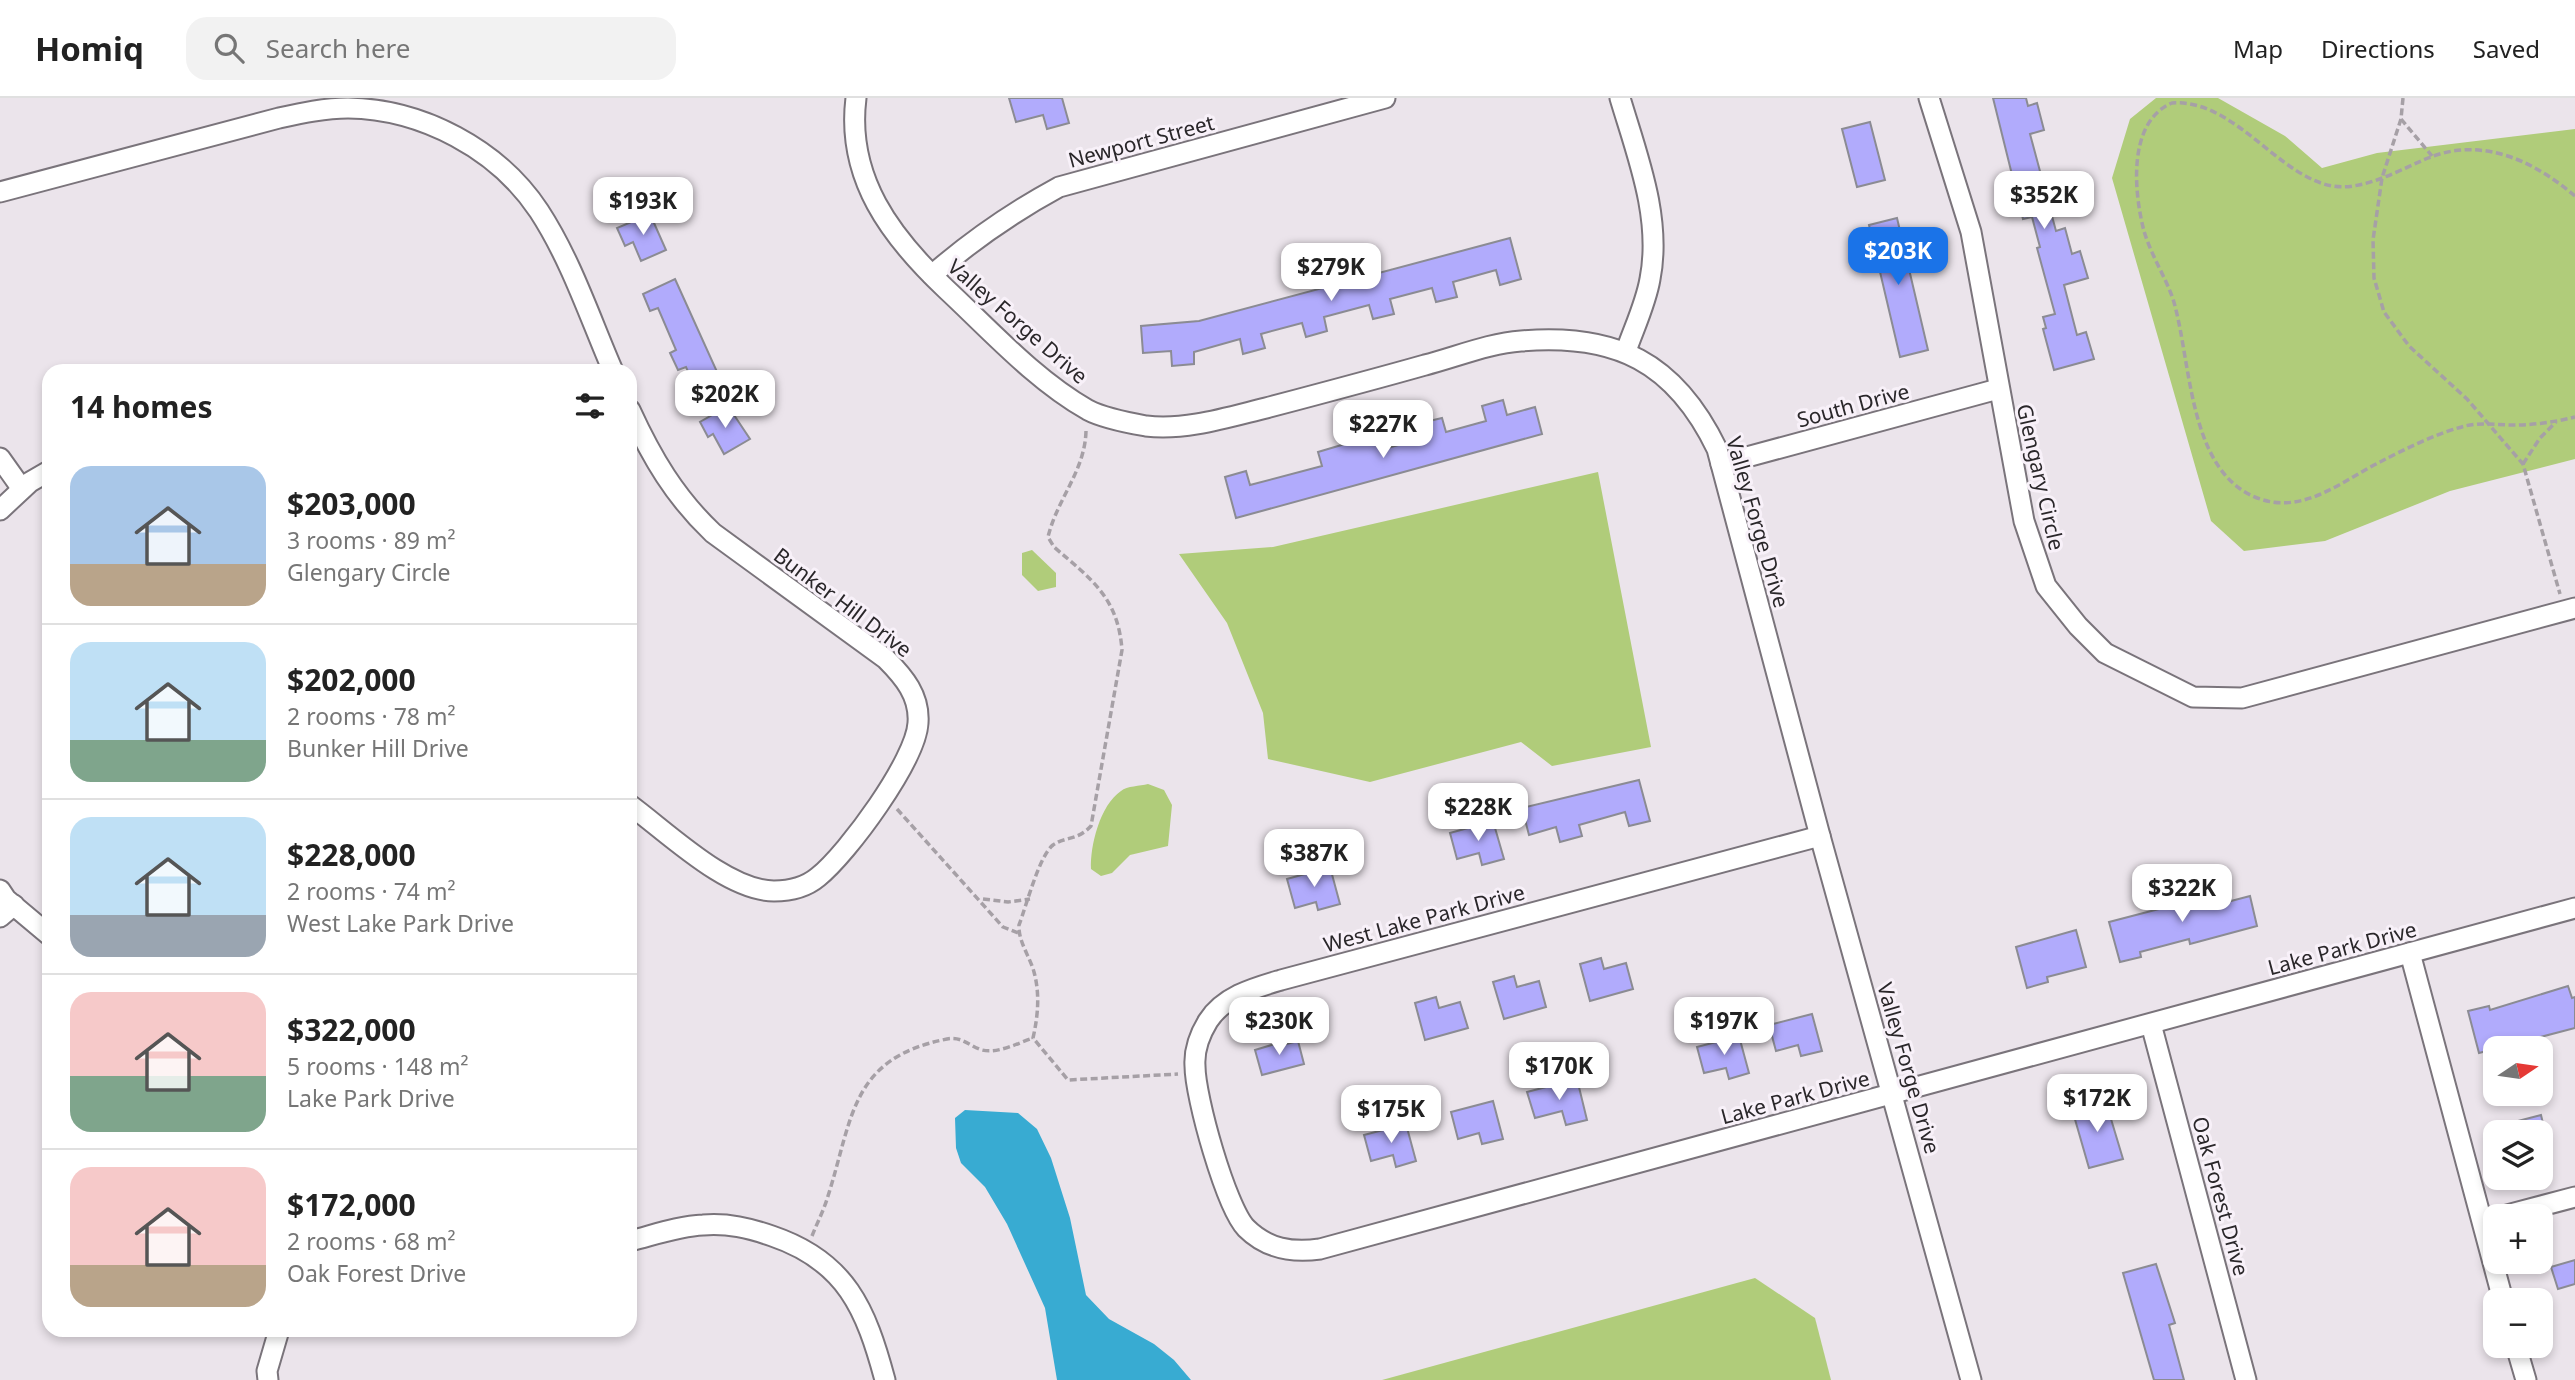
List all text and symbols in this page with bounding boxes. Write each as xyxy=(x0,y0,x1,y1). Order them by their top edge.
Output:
search box xyxy=(186,17,676,80)
text: Homiq xyxy=(35,26,144,71)
icon: search xyxy=(210,29,248,67)
text: Search here xyxy=(266,30,410,66)
text: Map xyxy=(2233,32,2283,65)
text: Directions xyxy=(2321,32,2435,65)
text: Saved xyxy=(2473,32,2540,65)
street label: Newport Street xyxy=(1065,108,1217,174)
pin: $352K xyxy=(1995,172,2093,231)
pin: $193K xyxy=(594,178,692,237)
text: $352K xyxy=(2010,178,2078,210)
text: $193K xyxy=(609,184,677,216)
pin: $203K xyxy=(1849,228,1947,287)
text: $203K xyxy=(1864,234,1932,266)
pin: $279K xyxy=(1282,244,1380,303)
text: $279K xyxy=(1297,250,1365,282)
street label: Valley Forge Drive xyxy=(942,253,1094,389)
pin: $202K xyxy=(676,370,774,430)
text: $202K xyxy=(691,377,759,409)
street label: South Drive xyxy=(1794,377,1912,433)
text: 14 homes xyxy=(70,386,213,427)
icon: filters xyxy=(571,387,609,425)
pin: $227K xyxy=(1334,400,1432,460)
street label: Glengary Circle xyxy=(2011,401,2071,553)
text: $227K xyxy=(1349,407,1417,439)
street label: Valley Forge Drive xyxy=(1720,433,1796,611)
text: $203,000 xyxy=(287,483,416,524)
icon: home xyxy=(126,494,210,578)
text: 3 rooms · 89 m² xyxy=(287,524,456,556)
street label: Bunker Hill Drive xyxy=(768,541,918,663)
text: Glengary Circle xyxy=(287,556,451,588)
text: $202,000 xyxy=(287,659,416,700)
icon: home xyxy=(126,670,210,754)
text: 2 rooms · 78 m² xyxy=(287,700,456,732)
text: Bunker Hill Drive xyxy=(287,732,469,764)
pin: $228K xyxy=(1429,784,1527,843)
text: $228K xyxy=(1444,790,1512,822)
pin: $387K xyxy=(1265,830,1363,889)
text: $228,000 xyxy=(287,834,416,875)
text: $387K xyxy=(1280,836,1348,868)
icon: home xyxy=(126,845,210,929)
pin: $322K xyxy=(2133,864,2231,924)
text: $322K xyxy=(2148,871,2216,903)
text: 2 rooms · 74 m² xyxy=(287,875,456,907)
street label: West Lake Park Drive xyxy=(1320,878,1528,958)
text: West Lake Park Drive xyxy=(287,907,514,939)
street label: Lake Park Drive xyxy=(2264,915,2420,981)
street label: Valley Forge Drive xyxy=(1871,979,1947,1157)
pin: $230K xyxy=(1230,998,1328,1057)
pin: $197K xyxy=(1675,998,1773,1057)
text: $230K xyxy=(1245,1004,1313,1036)
text: $197K xyxy=(1690,1004,1758,1036)
text: $322,000 xyxy=(287,1009,416,1050)
icon: home xyxy=(126,1020,210,1104)
north arrow xyxy=(2483,1036,2553,1106)
map controls xyxy=(2483,1036,2553,1358)
pin: $170K xyxy=(1510,1042,1608,1102)
text: $170K xyxy=(1525,1049,1593,1081)
text: 5 rooms · 148 m² xyxy=(287,1050,469,1082)
street label: Lake Park Drive xyxy=(1717,1064,1873,1130)
pin: $172K xyxy=(2048,1074,2146,1134)
text: $172K xyxy=(2063,1081,2131,1113)
text: Lake Park Drive xyxy=(287,1082,455,1114)
pin: $175K xyxy=(1342,1086,1440,1145)
text: $175K xyxy=(1357,1092,1425,1124)
street label: Oak Forest Drive xyxy=(2186,1113,2256,1279)
button: layers xyxy=(2483,1120,2553,1190)
text: $172,000 xyxy=(287,1184,416,1225)
icon: home xyxy=(126,1195,210,1279)
button: + xyxy=(2483,1204,2553,1274)
text: 2 rooms · 68 m² xyxy=(287,1225,456,1257)
text: Oak Forest Drive xyxy=(287,1257,466,1289)
button: − xyxy=(2483,1288,2553,1358)

